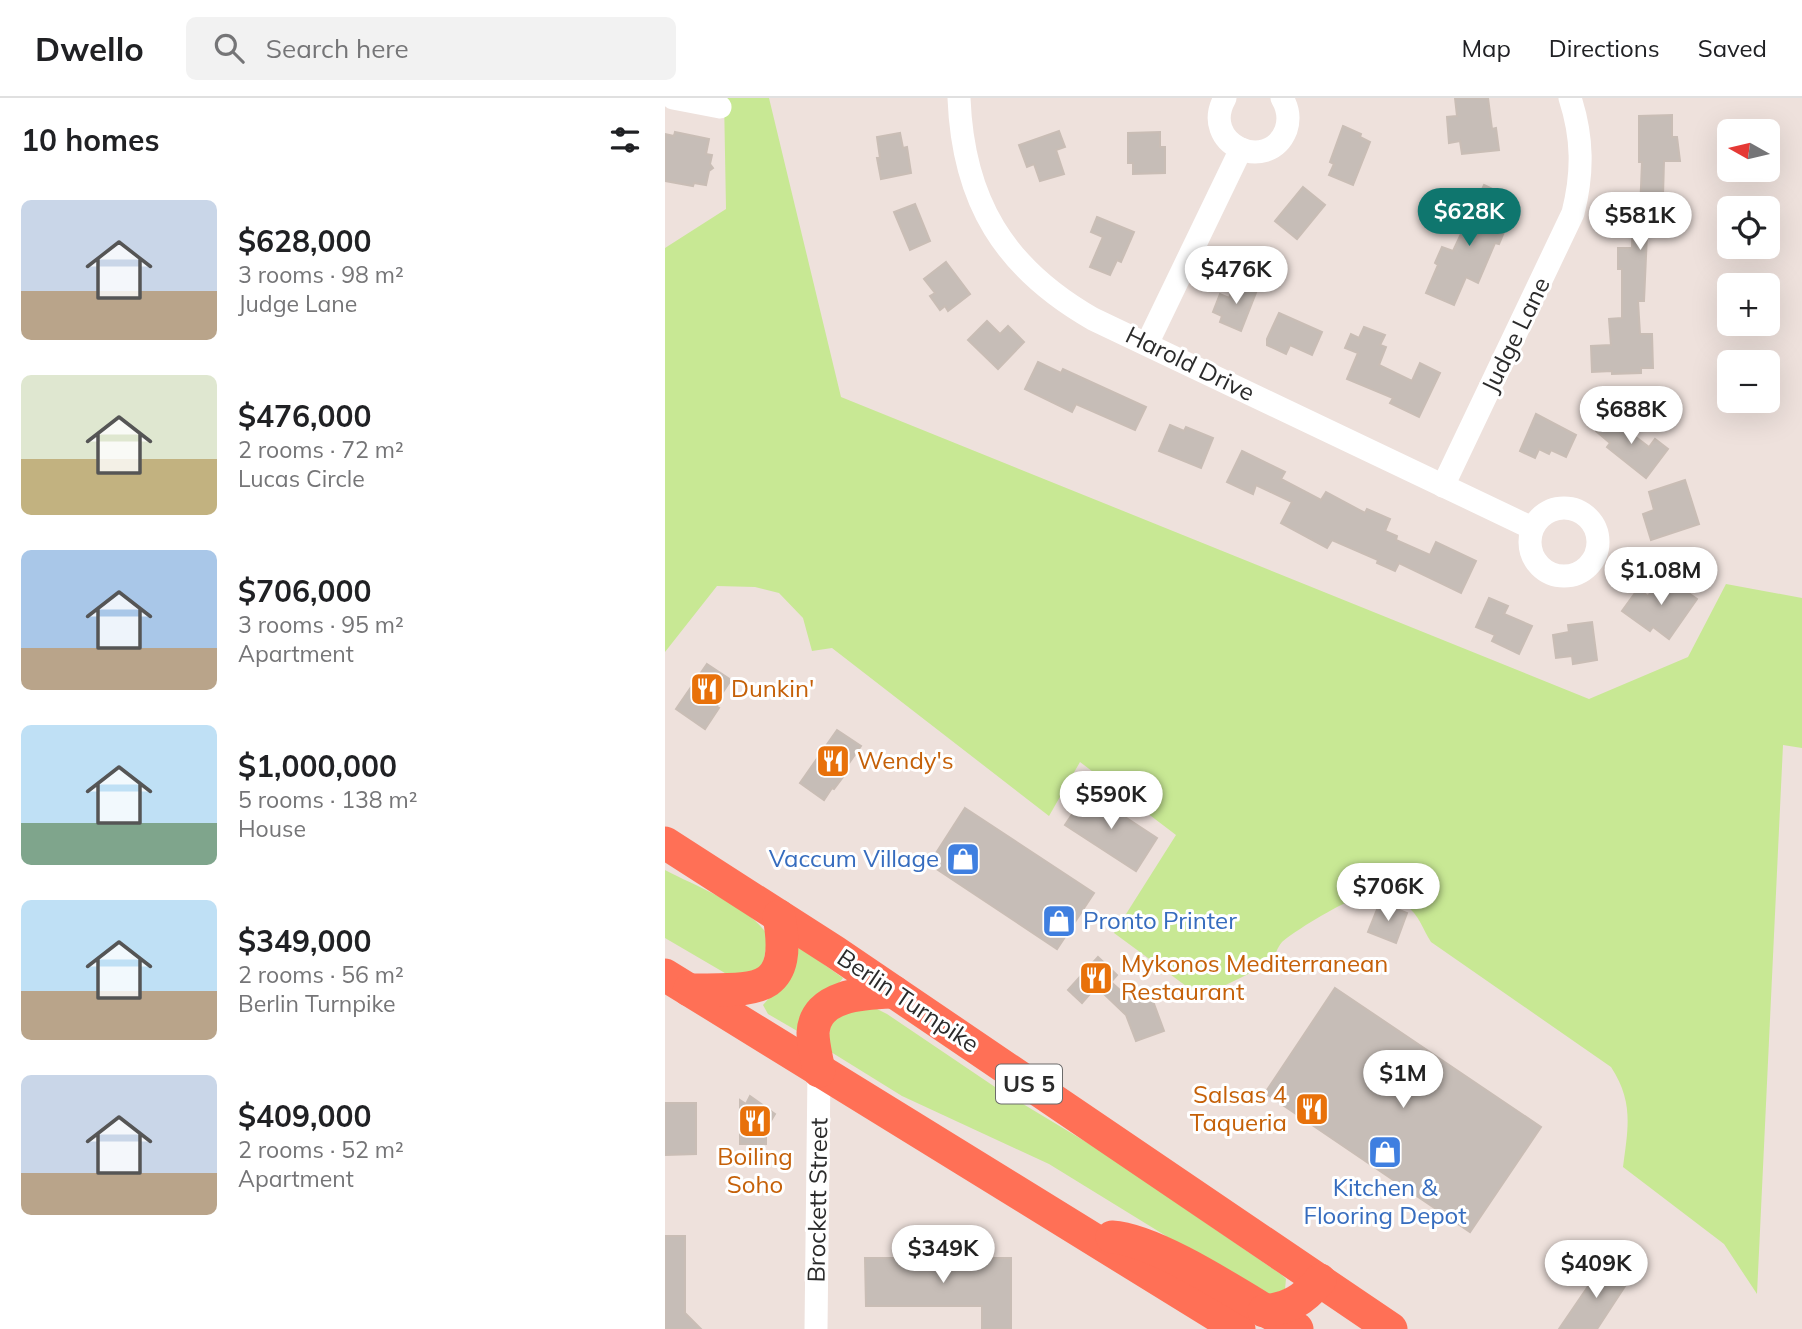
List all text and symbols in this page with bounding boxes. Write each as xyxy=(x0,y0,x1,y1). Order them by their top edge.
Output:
search box xyxy=(186,17,676,80)
text: Dwello xyxy=(35,28,144,69)
icon: search xyxy=(210,29,248,67)
text: Search here xyxy=(266,32,409,65)
text: Map xyxy=(1461,33,1511,63)
text: Directions xyxy=(1549,33,1660,63)
text: Saved xyxy=(1698,33,1767,63)
north arrow xyxy=(1717,119,1780,182)
map controls xyxy=(1717,119,1780,413)
text: 10 homes xyxy=(21,121,160,159)
icon: filters xyxy=(606,121,644,159)
pin: $628K xyxy=(1420,188,1518,248)
pin: $581K xyxy=(1591,192,1689,252)
text: $628K xyxy=(1434,196,1504,225)
button: locate xyxy=(1717,196,1780,259)
text: $581K xyxy=(1605,200,1675,229)
text: $628,000 xyxy=(238,222,371,260)
icon: home xyxy=(77,228,161,312)
pin: $476K xyxy=(1187,246,1285,306)
text: $476K xyxy=(1201,254,1271,283)
text: 3 rooms · 98 m² xyxy=(238,260,404,289)
street label: Judge Lane xyxy=(1474,272,1556,397)
button: + xyxy=(1717,273,1780,336)
text: Judge Lane xyxy=(238,289,357,318)
street label: Harold Drive xyxy=(1121,319,1260,407)
button: − xyxy=(1717,350,1780,413)
pin: $688K xyxy=(1582,386,1680,446)
text: $688K xyxy=(1596,394,1666,423)
text: $476,000 xyxy=(238,397,371,435)
icon: home xyxy=(77,403,161,487)
text: 2 rooms · 72 m² xyxy=(238,435,404,464)
text: Lucas Circle xyxy=(238,464,365,493)
pin: $1.08M xyxy=(1604,547,1718,607)
text: $1.08M xyxy=(1621,555,1701,584)
text: $706,000 xyxy=(238,572,371,610)
icon: home xyxy=(77,578,161,662)
text: 3 rooms · 95 m² xyxy=(238,610,404,639)
text: Apartment xyxy=(238,639,354,668)
restaurant icon: Dunkin' xyxy=(688,670,726,708)
place label: Dunkin' xyxy=(731,673,814,703)
restaurant icon: Wendy's xyxy=(814,742,852,780)
place label: Wendy's xyxy=(857,745,954,775)
text: $1,000,000 xyxy=(238,747,397,785)
icon: home xyxy=(77,753,161,837)
pin: $590K xyxy=(1062,772,1160,831)
text: $590K xyxy=(1076,779,1146,808)
text: 5 rooms · 138 m² xyxy=(238,785,418,814)
text: House xyxy=(238,814,306,843)
shop icon: Vaccum Village xyxy=(944,840,982,878)
place label: Vaccum Village xyxy=(769,843,939,873)
pin: $706K xyxy=(1339,864,1437,923)
text: $706K xyxy=(1353,871,1423,900)
shop icon: Pronto Printer xyxy=(1040,902,1078,940)
place label: Pronto Printer xyxy=(1083,905,1237,935)
text: $349,000 xyxy=(238,922,371,960)
icon: home xyxy=(77,928,161,1012)
street label: Berlin Turnpike xyxy=(832,942,985,1059)
place label: Mykonos Mediterranean Restaurant xyxy=(1121,948,1388,1006)
restaurant icon: Mykonos Mediterranean Restaurant xyxy=(1077,959,1115,997)
text: 2 rooms · 56 m² xyxy=(238,960,404,989)
text: Berlin Turnpike xyxy=(238,989,396,1018)
pin: $1M xyxy=(1369,1051,1437,1110)
text: $1M xyxy=(1379,1058,1427,1087)
road number: US 5 xyxy=(996,1065,1062,1104)
place label: Salsas 4 Taqueria xyxy=(1190,1079,1287,1137)
restaurant icon: Salsas 4 Taqueria xyxy=(1293,1090,1331,1128)
text: $409,000 xyxy=(238,1097,371,1135)
restaurant icon: Boiling Soho xyxy=(736,1102,774,1140)
icon: home xyxy=(77,1103,161,1187)
street label: Brockett Street xyxy=(801,1117,833,1283)
shop icon: Kitchen & Flooring Depot xyxy=(1366,1133,1404,1171)
text: 2 rooms · 52 m² xyxy=(238,1135,404,1164)
place label: Boiling Soho xyxy=(717,1141,793,1199)
text: Apartment xyxy=(238,1164,354,1193)
place label: Kitchen & Flooring Depot xyxy=(1303,1172,1467,1230)
pin: $349K xyxy=(894,1226,992,1285)
text: $349K xyxy=(908,1233,978,1262)
pin: $409K xyxy=(1547,1240,1645,1300)
text: $409K xyxy=(1561,1248,1631,1277)

